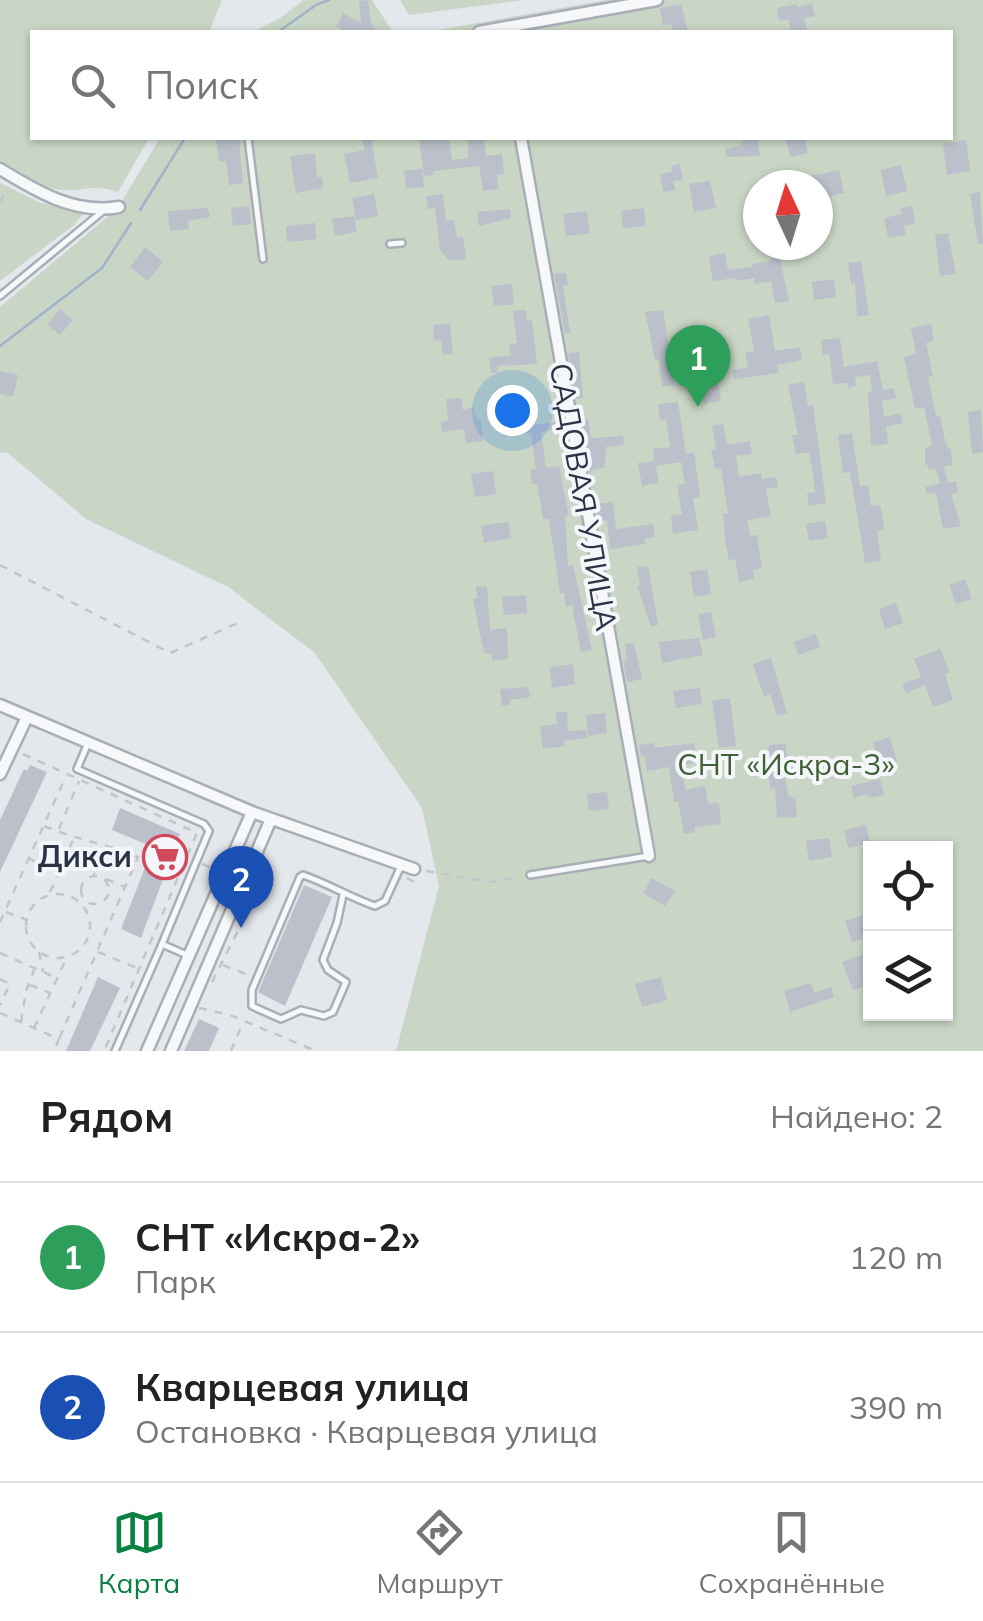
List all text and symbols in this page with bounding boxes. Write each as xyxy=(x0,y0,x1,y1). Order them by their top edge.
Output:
search box xyxy=(30,30,953,140)
icon: search xyxy=(65,58,120,113)
text: Поиск xyxy=(145,61,258,109)
north arrow xyxy=(743,170,833,260)
pin: 1 xyxy=(666,324,730,407)
street label: САДОВАЯ УЛИЦА xyxy=(542,360,626,634)
your location xyxy=(487,385,538,436)
park label: СНТ «Искра-3» xyxy=(677,745,895,783)
supermarket icon: Дикси xyxy=(142,834,188,880)
place label: Дикси xyxy=(38,837,132,875)
map controls xyxy=(863,841,953,1021)
button: locate xyxy=(863,841,953,931)
pin: 2 xyxy=(208,846,274,928)
button: layers xyxy=(863,931,953,1021)
text: Рядом xyxy=(40,1090,173,1143)
text: Найдено: 2 xyxy=(770,1096,943,1136)
text: СНТ «Искра-2» xyxy=(135,1213,420,1261)
text: 1 xyxy=(63,1237,82,1277)
text: 120 m xyxy=(849,1237,943,1277)
text: Парк xyxy=(135,1261,216,1301)
text: Кварцевая улица xyxy=(135,1363,470,1411)
text: 2 xyxy=(63,1387,82,1427)
text: 390 m xyxy=(849,1387,943,1427)
text: Остановка · Кварцевая улица xyxy=(135,1411,598,1451)
tab: Карта xyxy=(98,1505,180,1600)
tab: Маршрут xyxy=(377,1505,502,1600)
tab: Сохранённые xyxy=(699,1505,885,1600)

